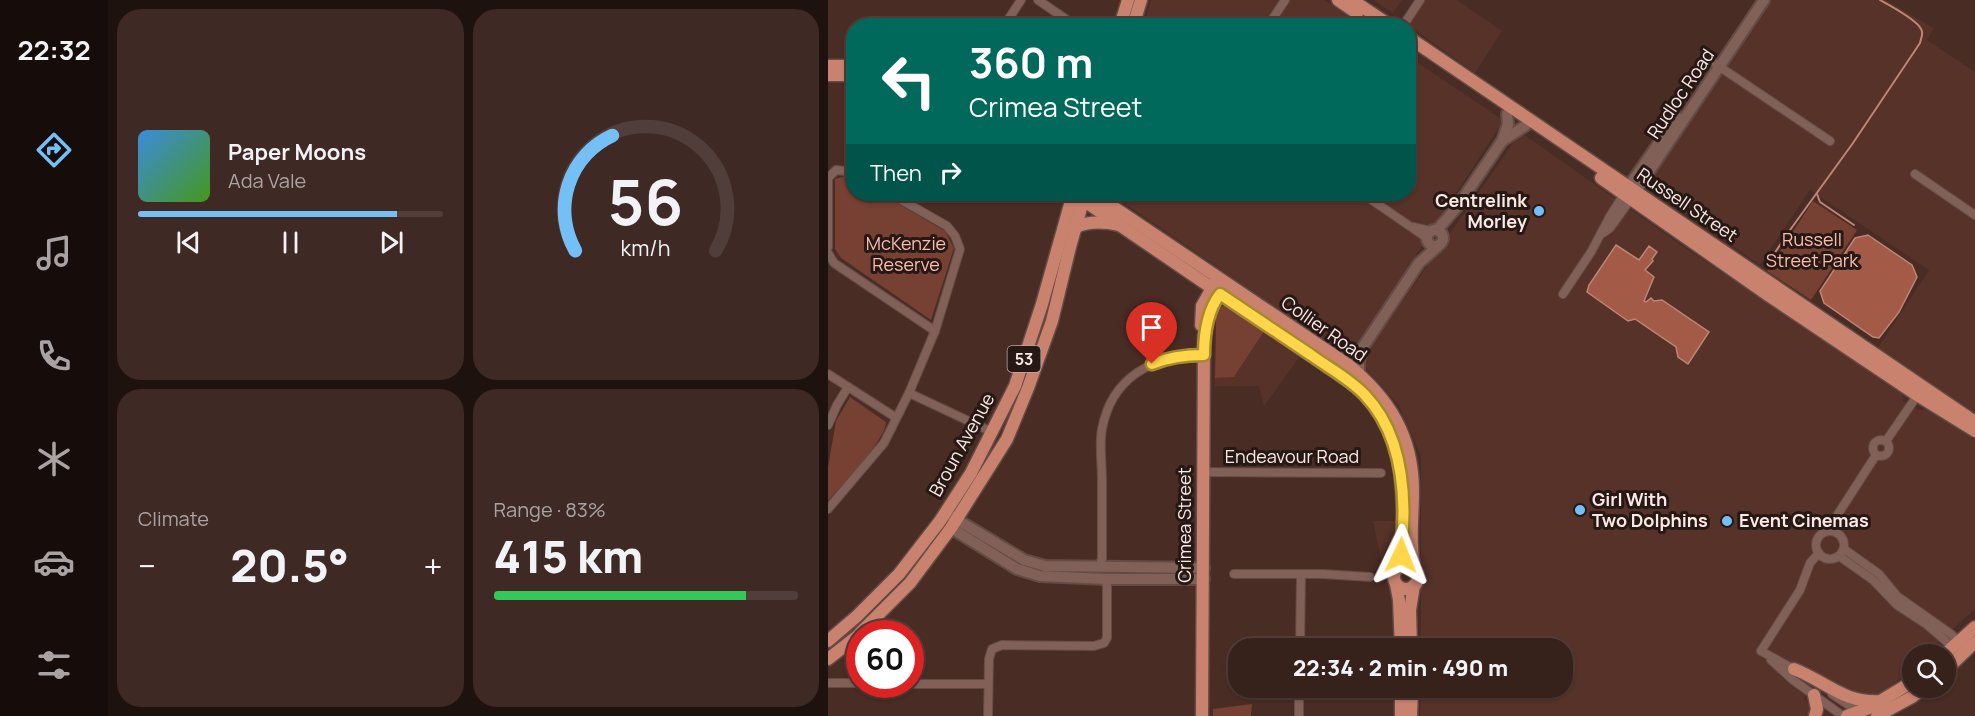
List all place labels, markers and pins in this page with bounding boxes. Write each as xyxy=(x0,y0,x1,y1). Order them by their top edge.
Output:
place label: Centrelink Morley xyxy=(1435,188,1528,233)
marker: Centrelink Morley xyxy=(1532,204,1546,218)
pin xyxy=(1126,302,1177,364)
place label: Girl With Two Dolphins xyxy=(1592,487,1708,532)
marker: Girl With Two Dolphins xyxy=(1573,503,1587,517)
place label: Event Cinemas xyxy=(1739,508,1869,532)
marker: Event Cinemas xyxy=(1720,514,1734,528)

